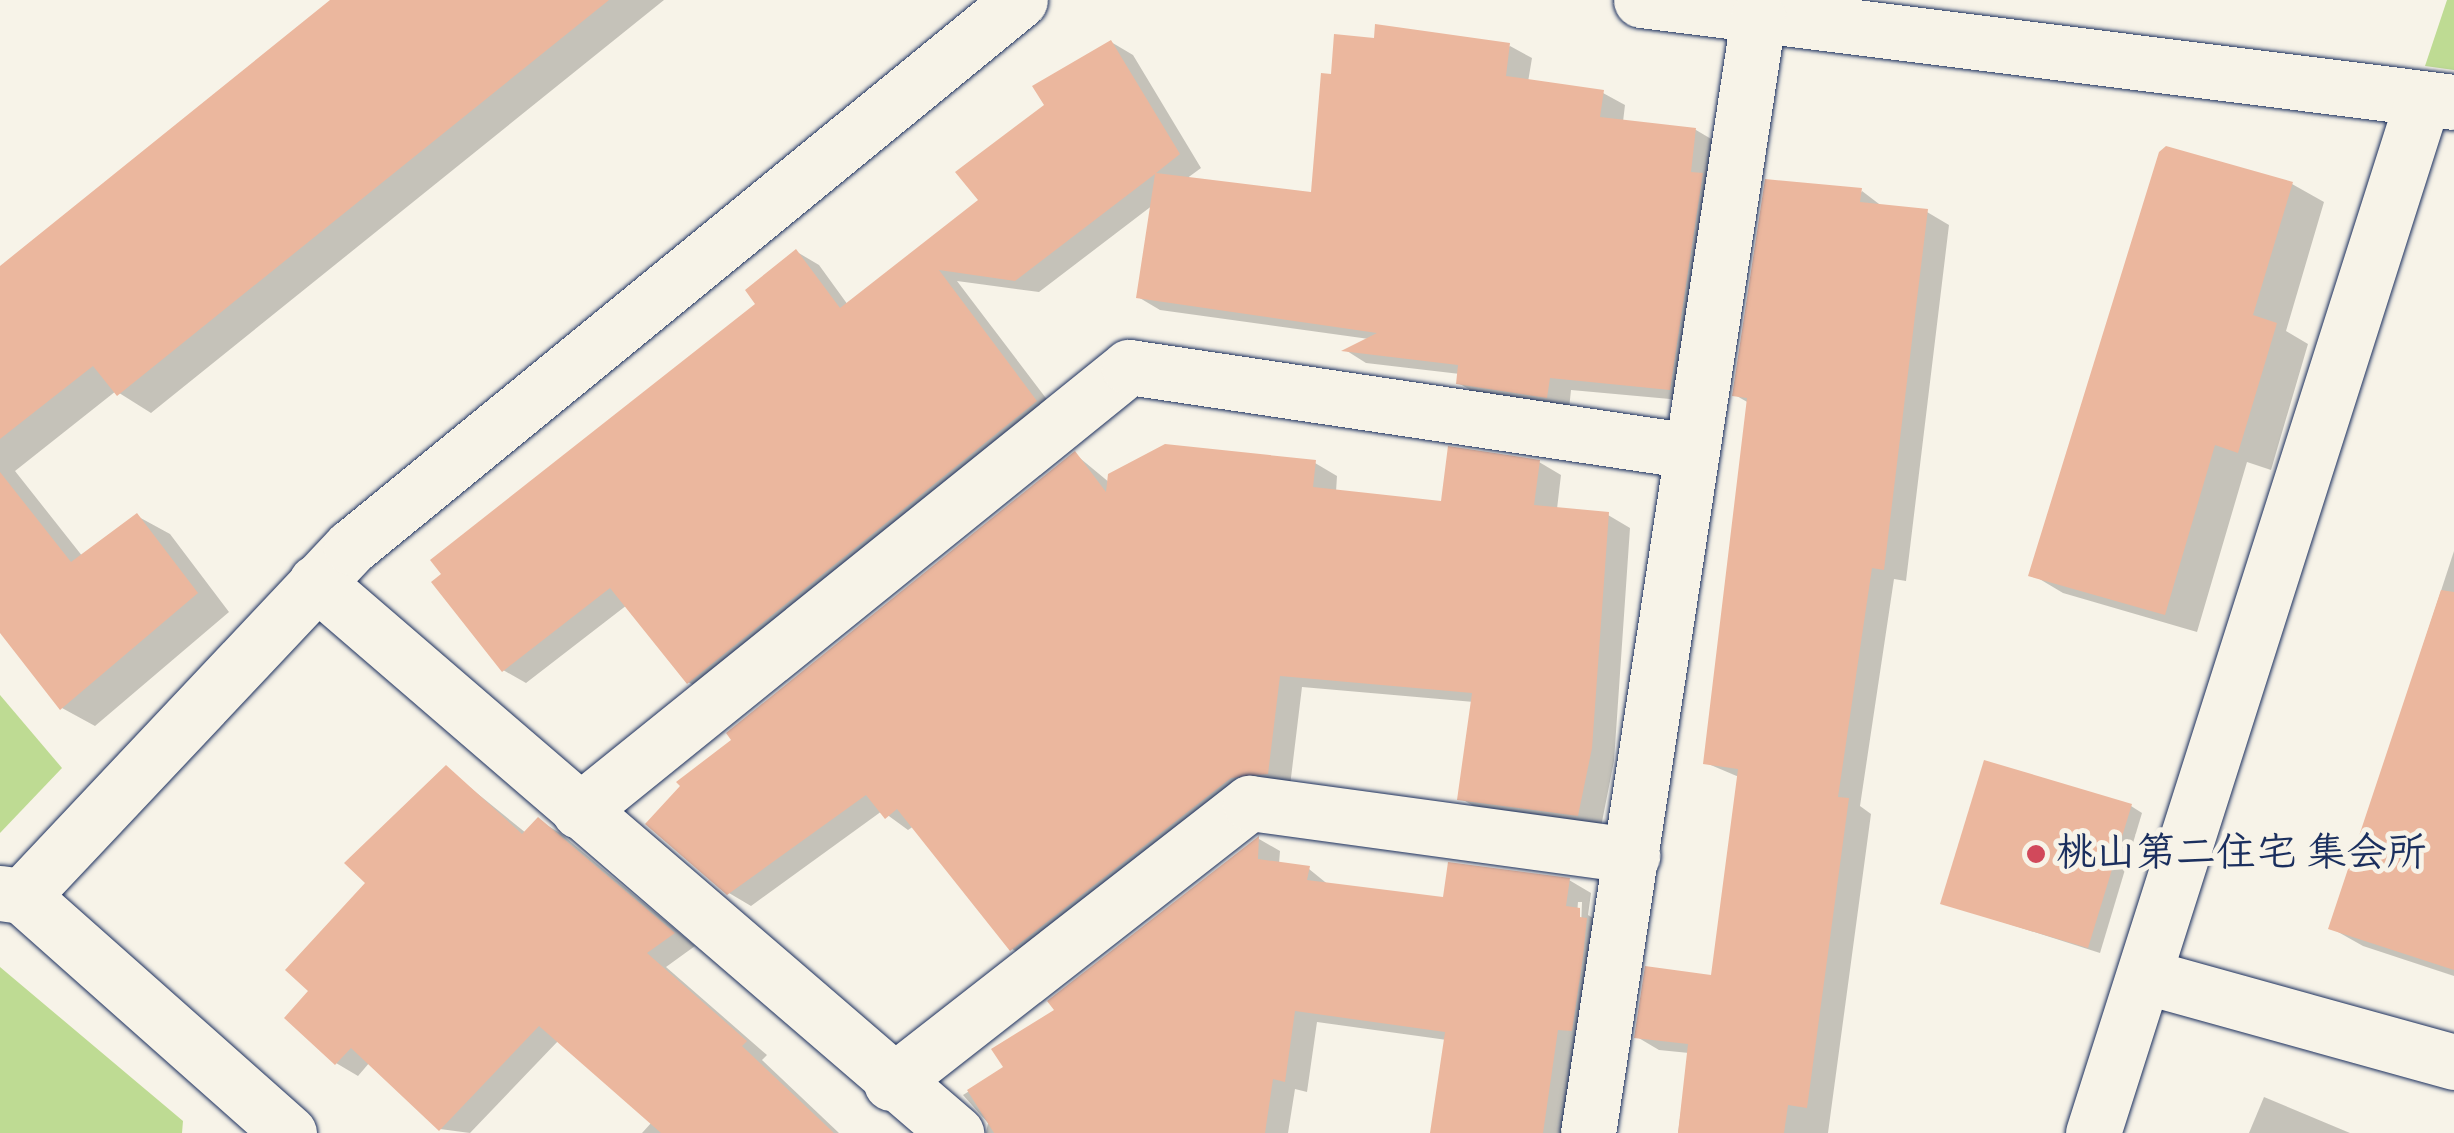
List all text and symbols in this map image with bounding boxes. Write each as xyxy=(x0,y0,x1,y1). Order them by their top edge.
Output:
place label: 桃山第二住宅 集会所 xyxy=(2056,830,2427,878)
marker: 桃山第二住宅 集会所 xyxy=(2025,843,2047,865)

